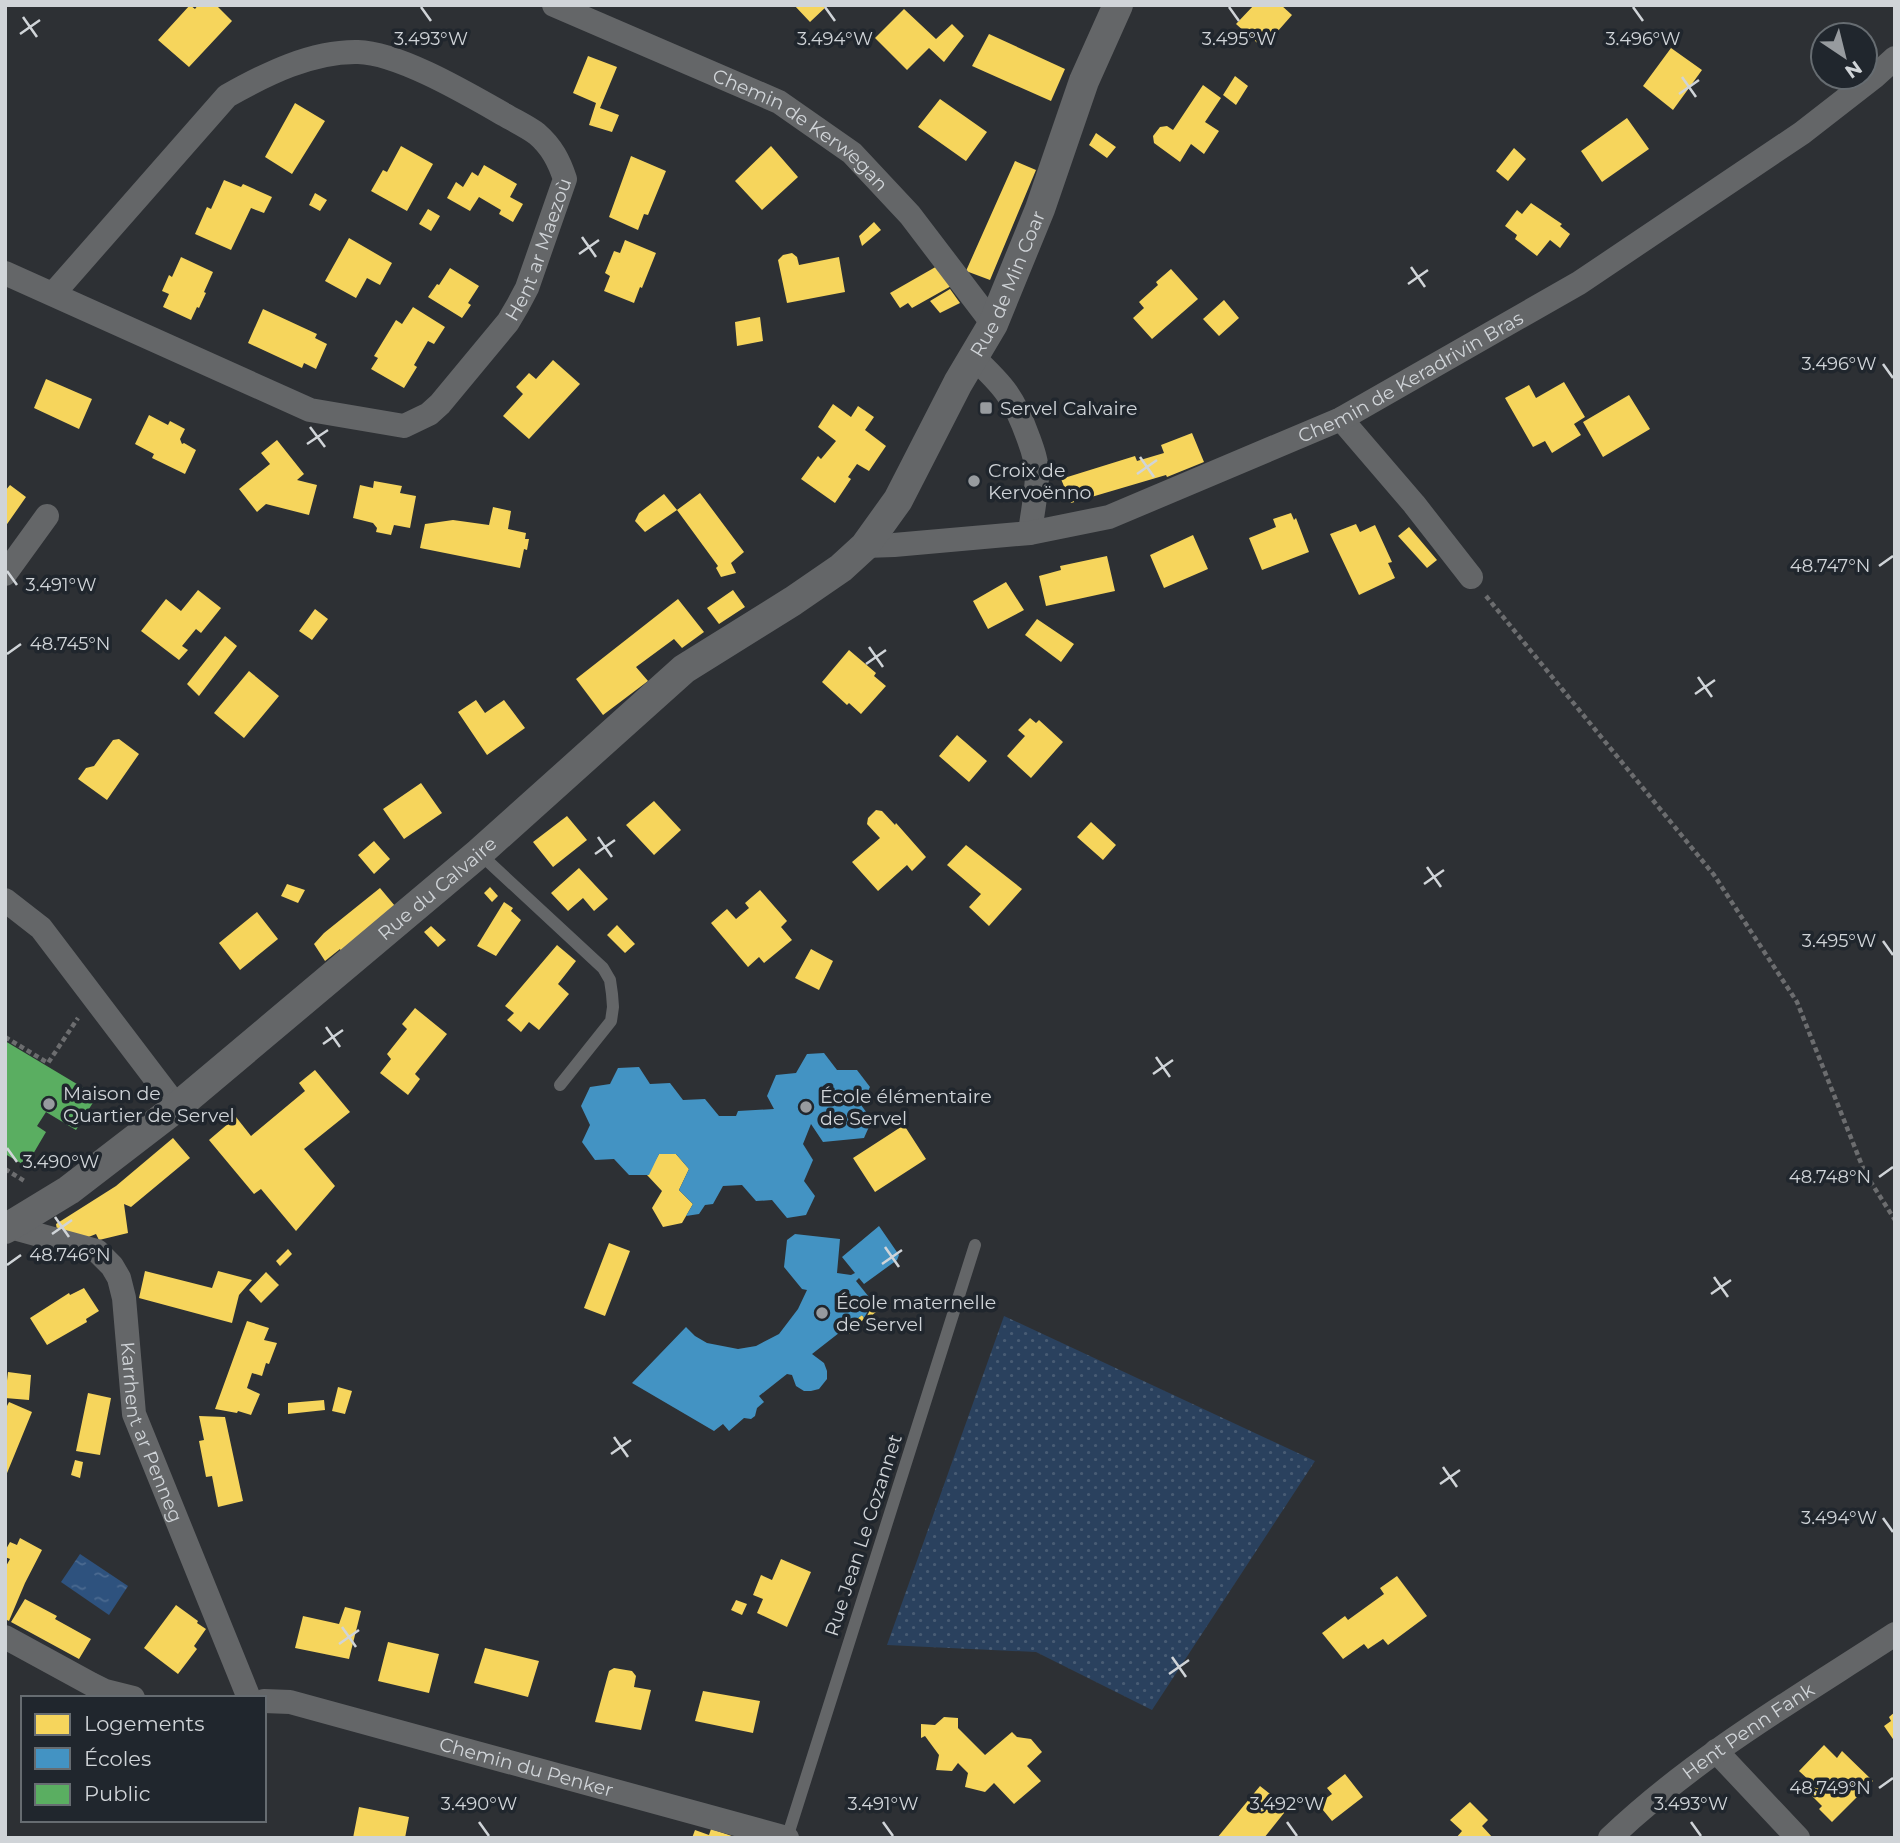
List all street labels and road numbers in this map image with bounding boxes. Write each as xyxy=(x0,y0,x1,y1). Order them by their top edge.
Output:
street label: Chemin de Kerwegan xyxy=(709,64,893,196)
street label: Hent ar Maezoù xyxy=(500,175,576,325)
street label: Rue de Min Coar xyxy=(965,207,1050,361)
street label: Chemin de Keradrivin Bras xyxy=(1295,306,1527,448)
street label: Rue du Calvaire xyxy=(373,832,502,945)
street label: Karrhent ar Penneg xyxy=(116,1341,188,1526)
street label: Rue Jean Le Cozannet xyxy=(820,1431,907,1639)
street label: Hent Penn Fank xyxy=(1678,1678,1819,1785)
street label: Chemin du Penker xyxy=(437,1732,616,1802)

